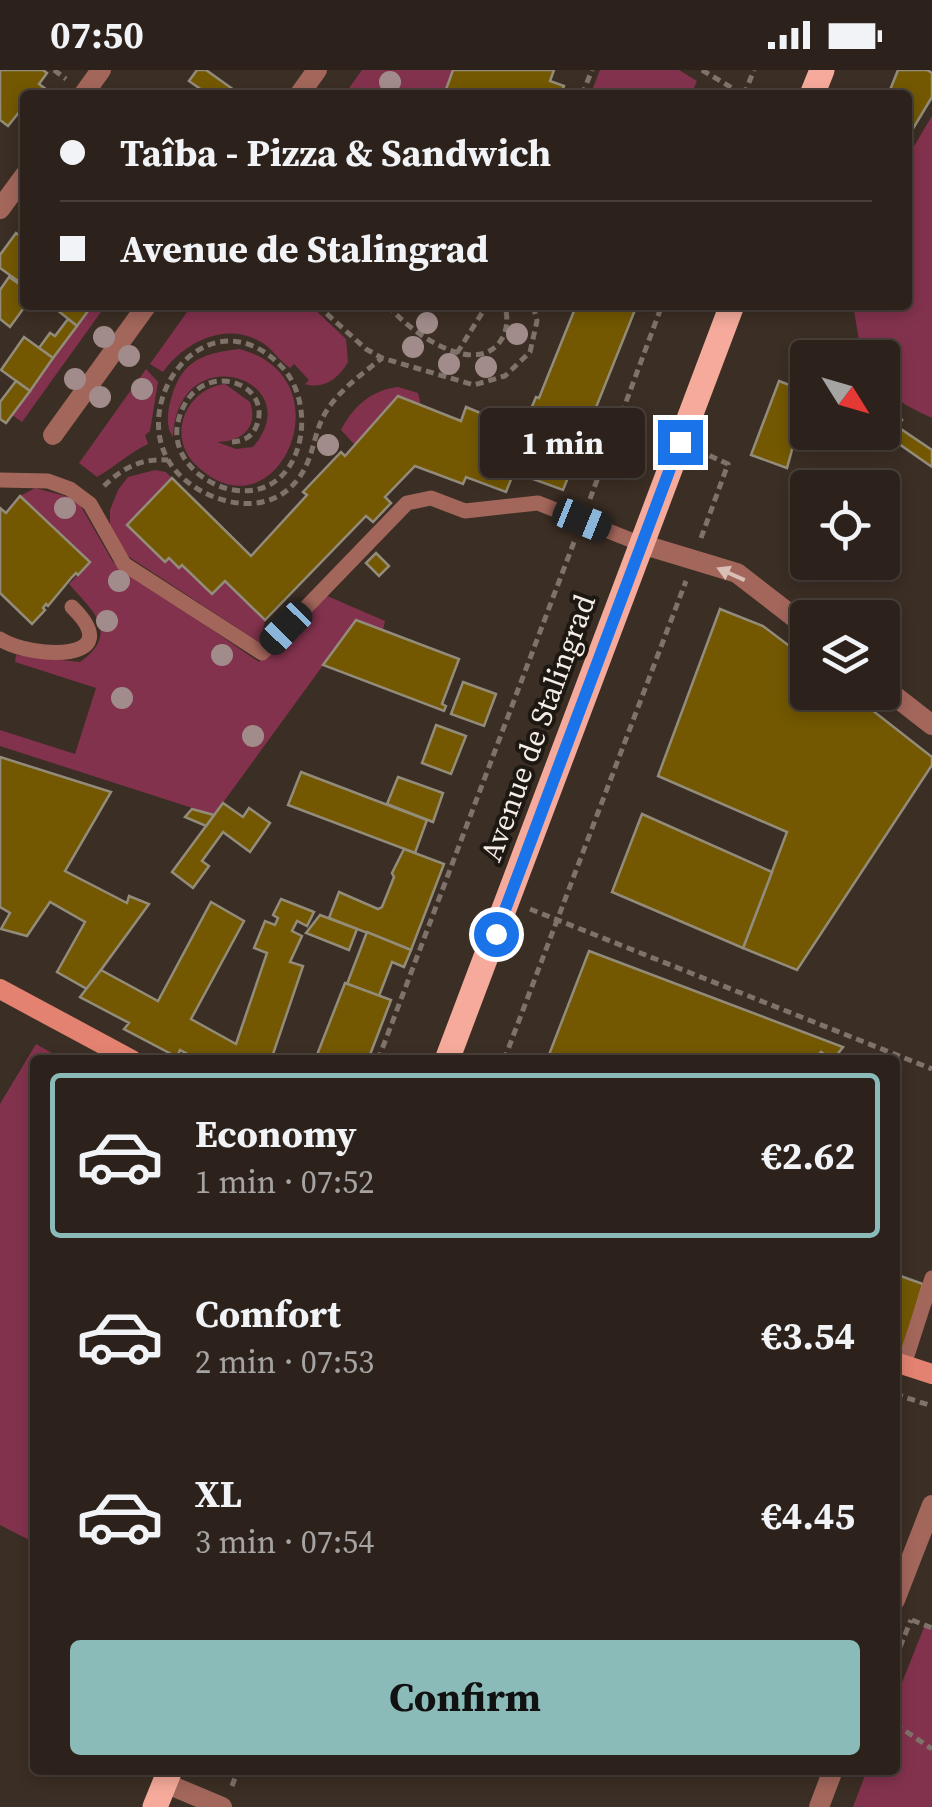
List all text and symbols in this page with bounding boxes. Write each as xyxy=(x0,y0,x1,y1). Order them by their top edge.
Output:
text: 07:50 xyxy=(50,9,144,61)
text: Taîba - Pizza & Sandwich xyxy=(120,127,551,179)
text: Avenue de Stalingrad xyxy=(120,223,489,275)
north arrow xyxy=(790,340,900,450)
map controls xyxy=(790,340,900,710)
callout: 1 min xyxy=(480,407,645,477)
route end xyxy=(658,420,703,465)
text: 1 min xyxy=(521,421,604,465)
button: locate xyxy=(790,470,900,580)
car xyxy=(549,495,615,545)
one-way arrow xyxy=(716,566,746,582)
street label: Avenue de Stalingrad xyxy=(470,589,605,867)
car xyxy=(254,596,318,660)
button: layers xyxy=(790,600,900,710)
route start xyxy=(474,912,519,957)
text: Economy xyxy=(195,1108,357,1160)
icon: car xyxy=(75,1111,165,1201)
text: €2.62 xyxy=(761,1130,855,1182)
text: 1 min · 07:52 xyxy=(195,1160,374,1204)
text: Comfort xyxy=(195,1288,341,1340)
icon: car xyxy=(75,1291,165,1381)
text: €3.54 xyxy=(761,1310,855,1362)
text: 2 min · 07:53 xyxy=(195,1340,374,1384)
text: XL xyxy=(195,1468,242,1520)
icon: car xyxy=(75,1471,165,1561)
text: €4.45 xyxy=(761,1490,855,1542)
text: 3 min · 07:54 xyxy=(195,1520,374,1564)
button: Confirm xyxy=(70,1640,860,1755)

